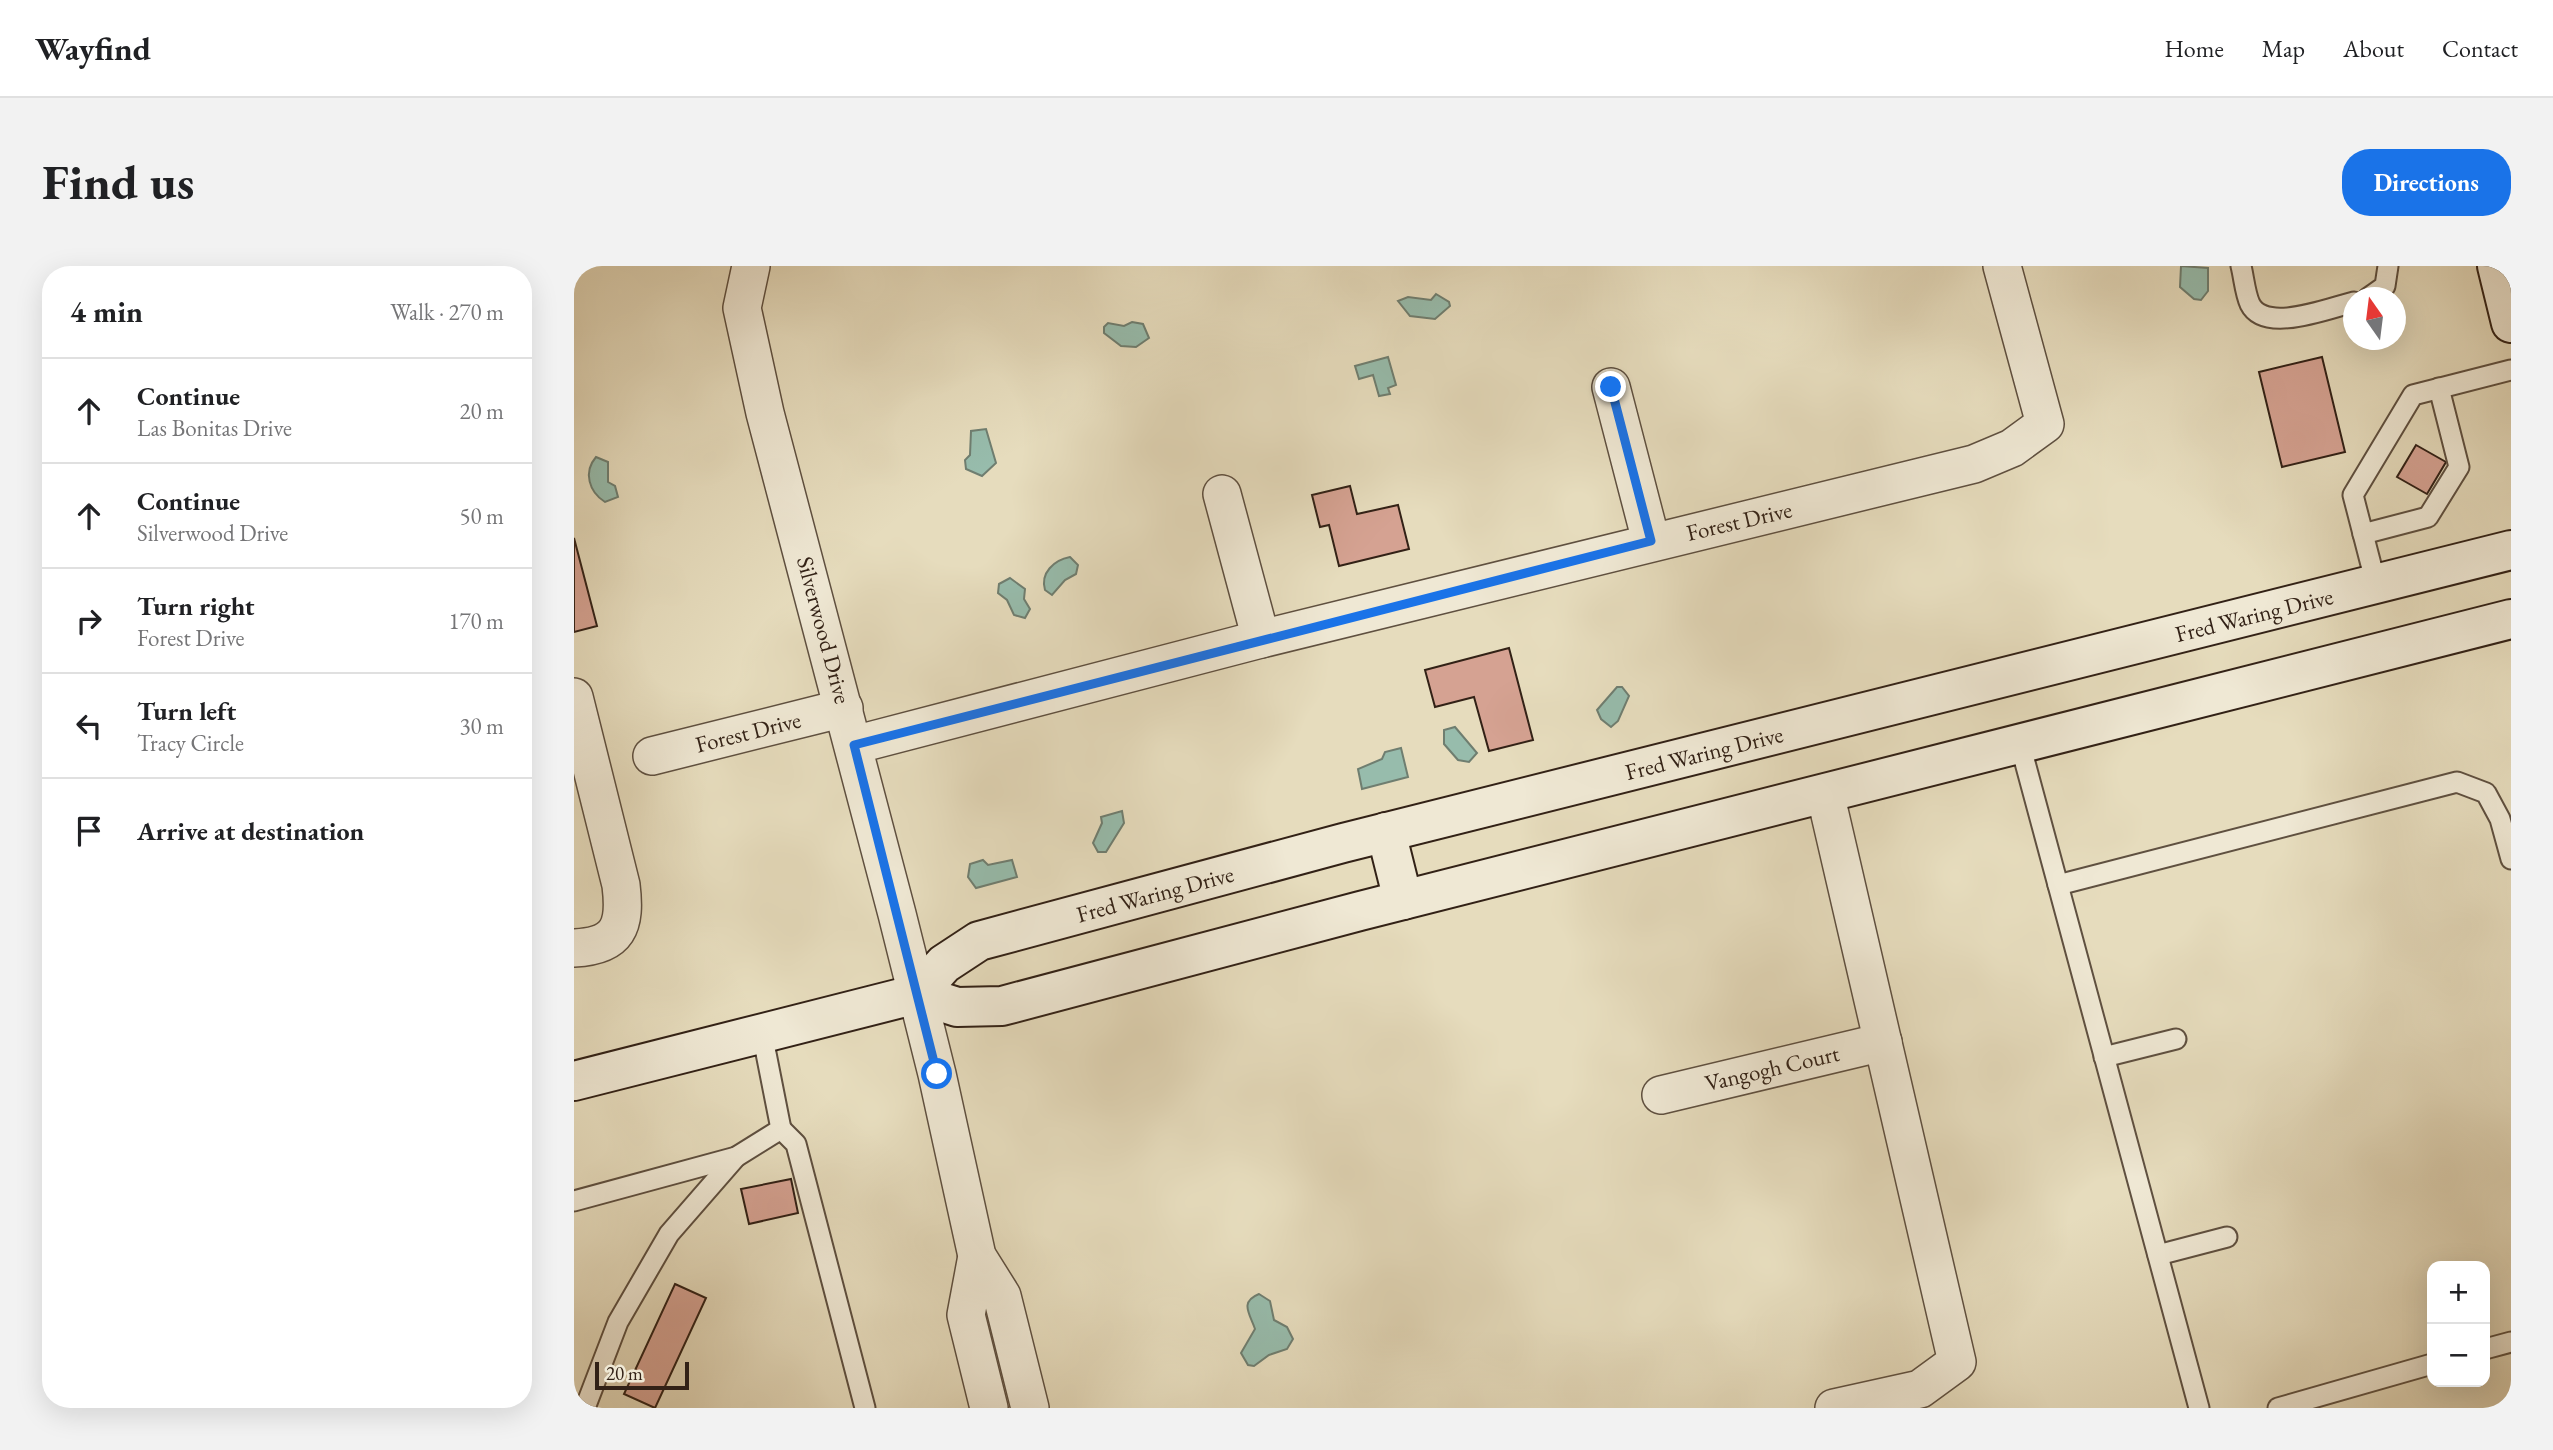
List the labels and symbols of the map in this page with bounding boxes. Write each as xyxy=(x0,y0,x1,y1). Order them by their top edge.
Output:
north arrow xyxy=(2343,287,2406,350)
route end xyxy=(1595,371,1626,402)
street label: Forest Drive xyxy=(1683,494,1795,548)
street label: Silverwood Drive xyxy=(790,553,858,707)
street label: Fred Waring Drive xyxy=(2172,581,2336,649)
street label: Forest Drive xyxy=(692,704,804,760)
street label: Fred Waring Drive xyxy=(1622,719,1786,787)
street label: Fred Waring Drive xyxy=(1073,859,1237,929)
street label: Vangogh Court xyxy=(1702,1038,1843,1098)
route start xyxy=(921,1058,952,1089)
scale bar xyxy=(595,1359,690,1391)

